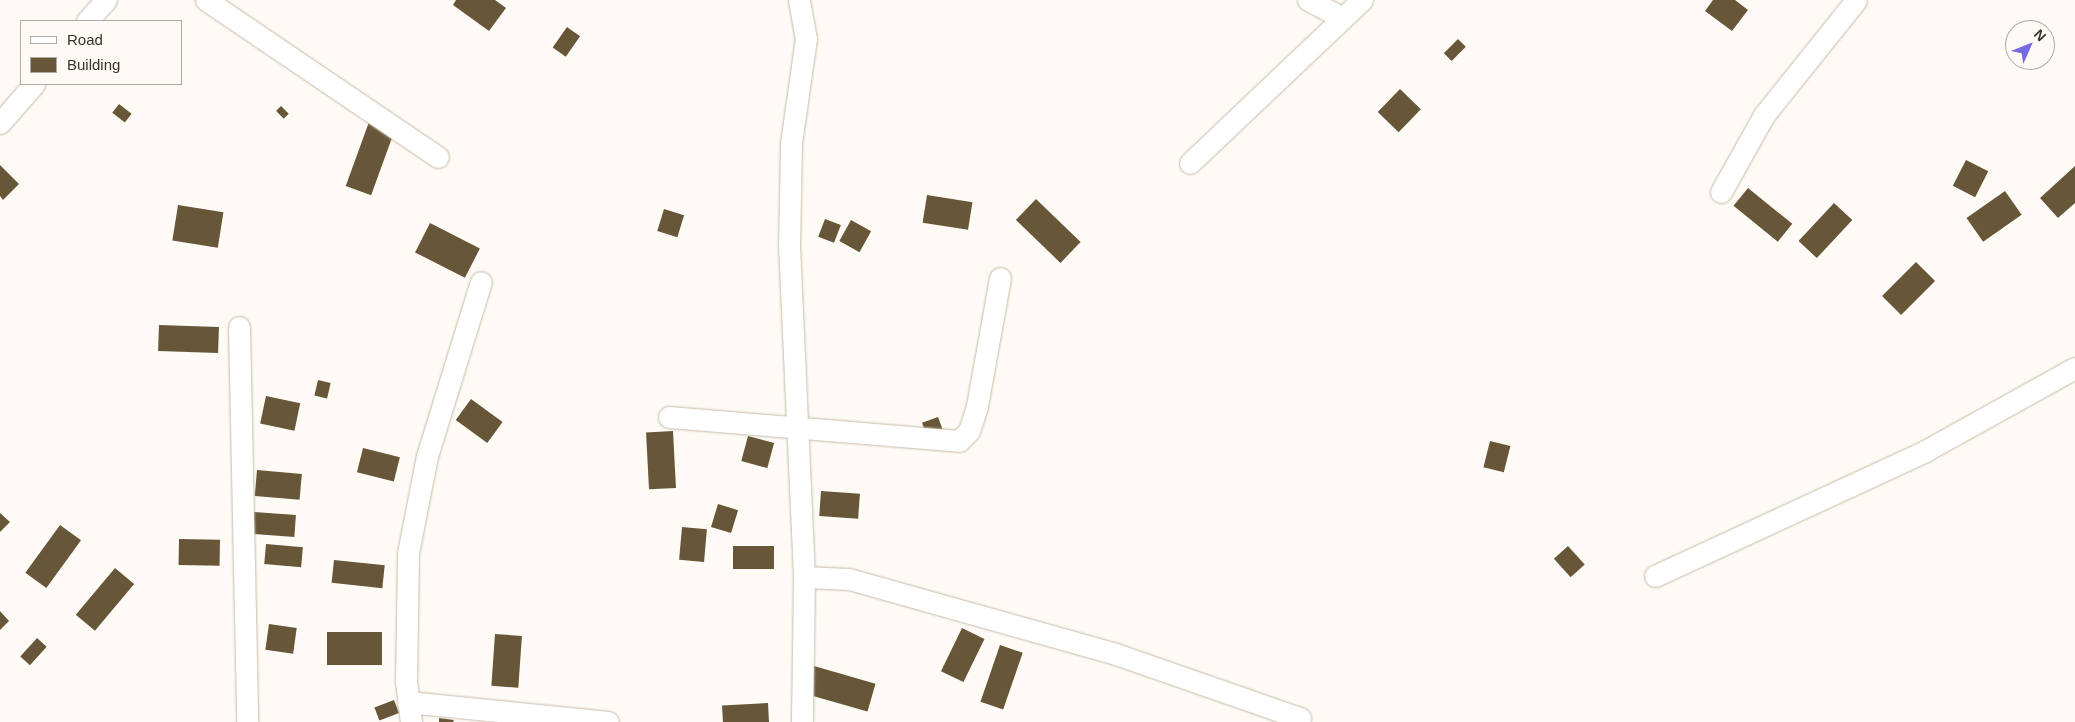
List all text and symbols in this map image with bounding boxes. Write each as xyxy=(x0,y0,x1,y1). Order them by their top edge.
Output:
legend xyxy=(20,20,182,85)
north arrow xyxy=(2005,20,2055,70)
text: N xyxy=(2031,26,2049,44)
text: Road xyxy=(67,31,103,48)
text: Building xyxy=(67,56,120,73)

